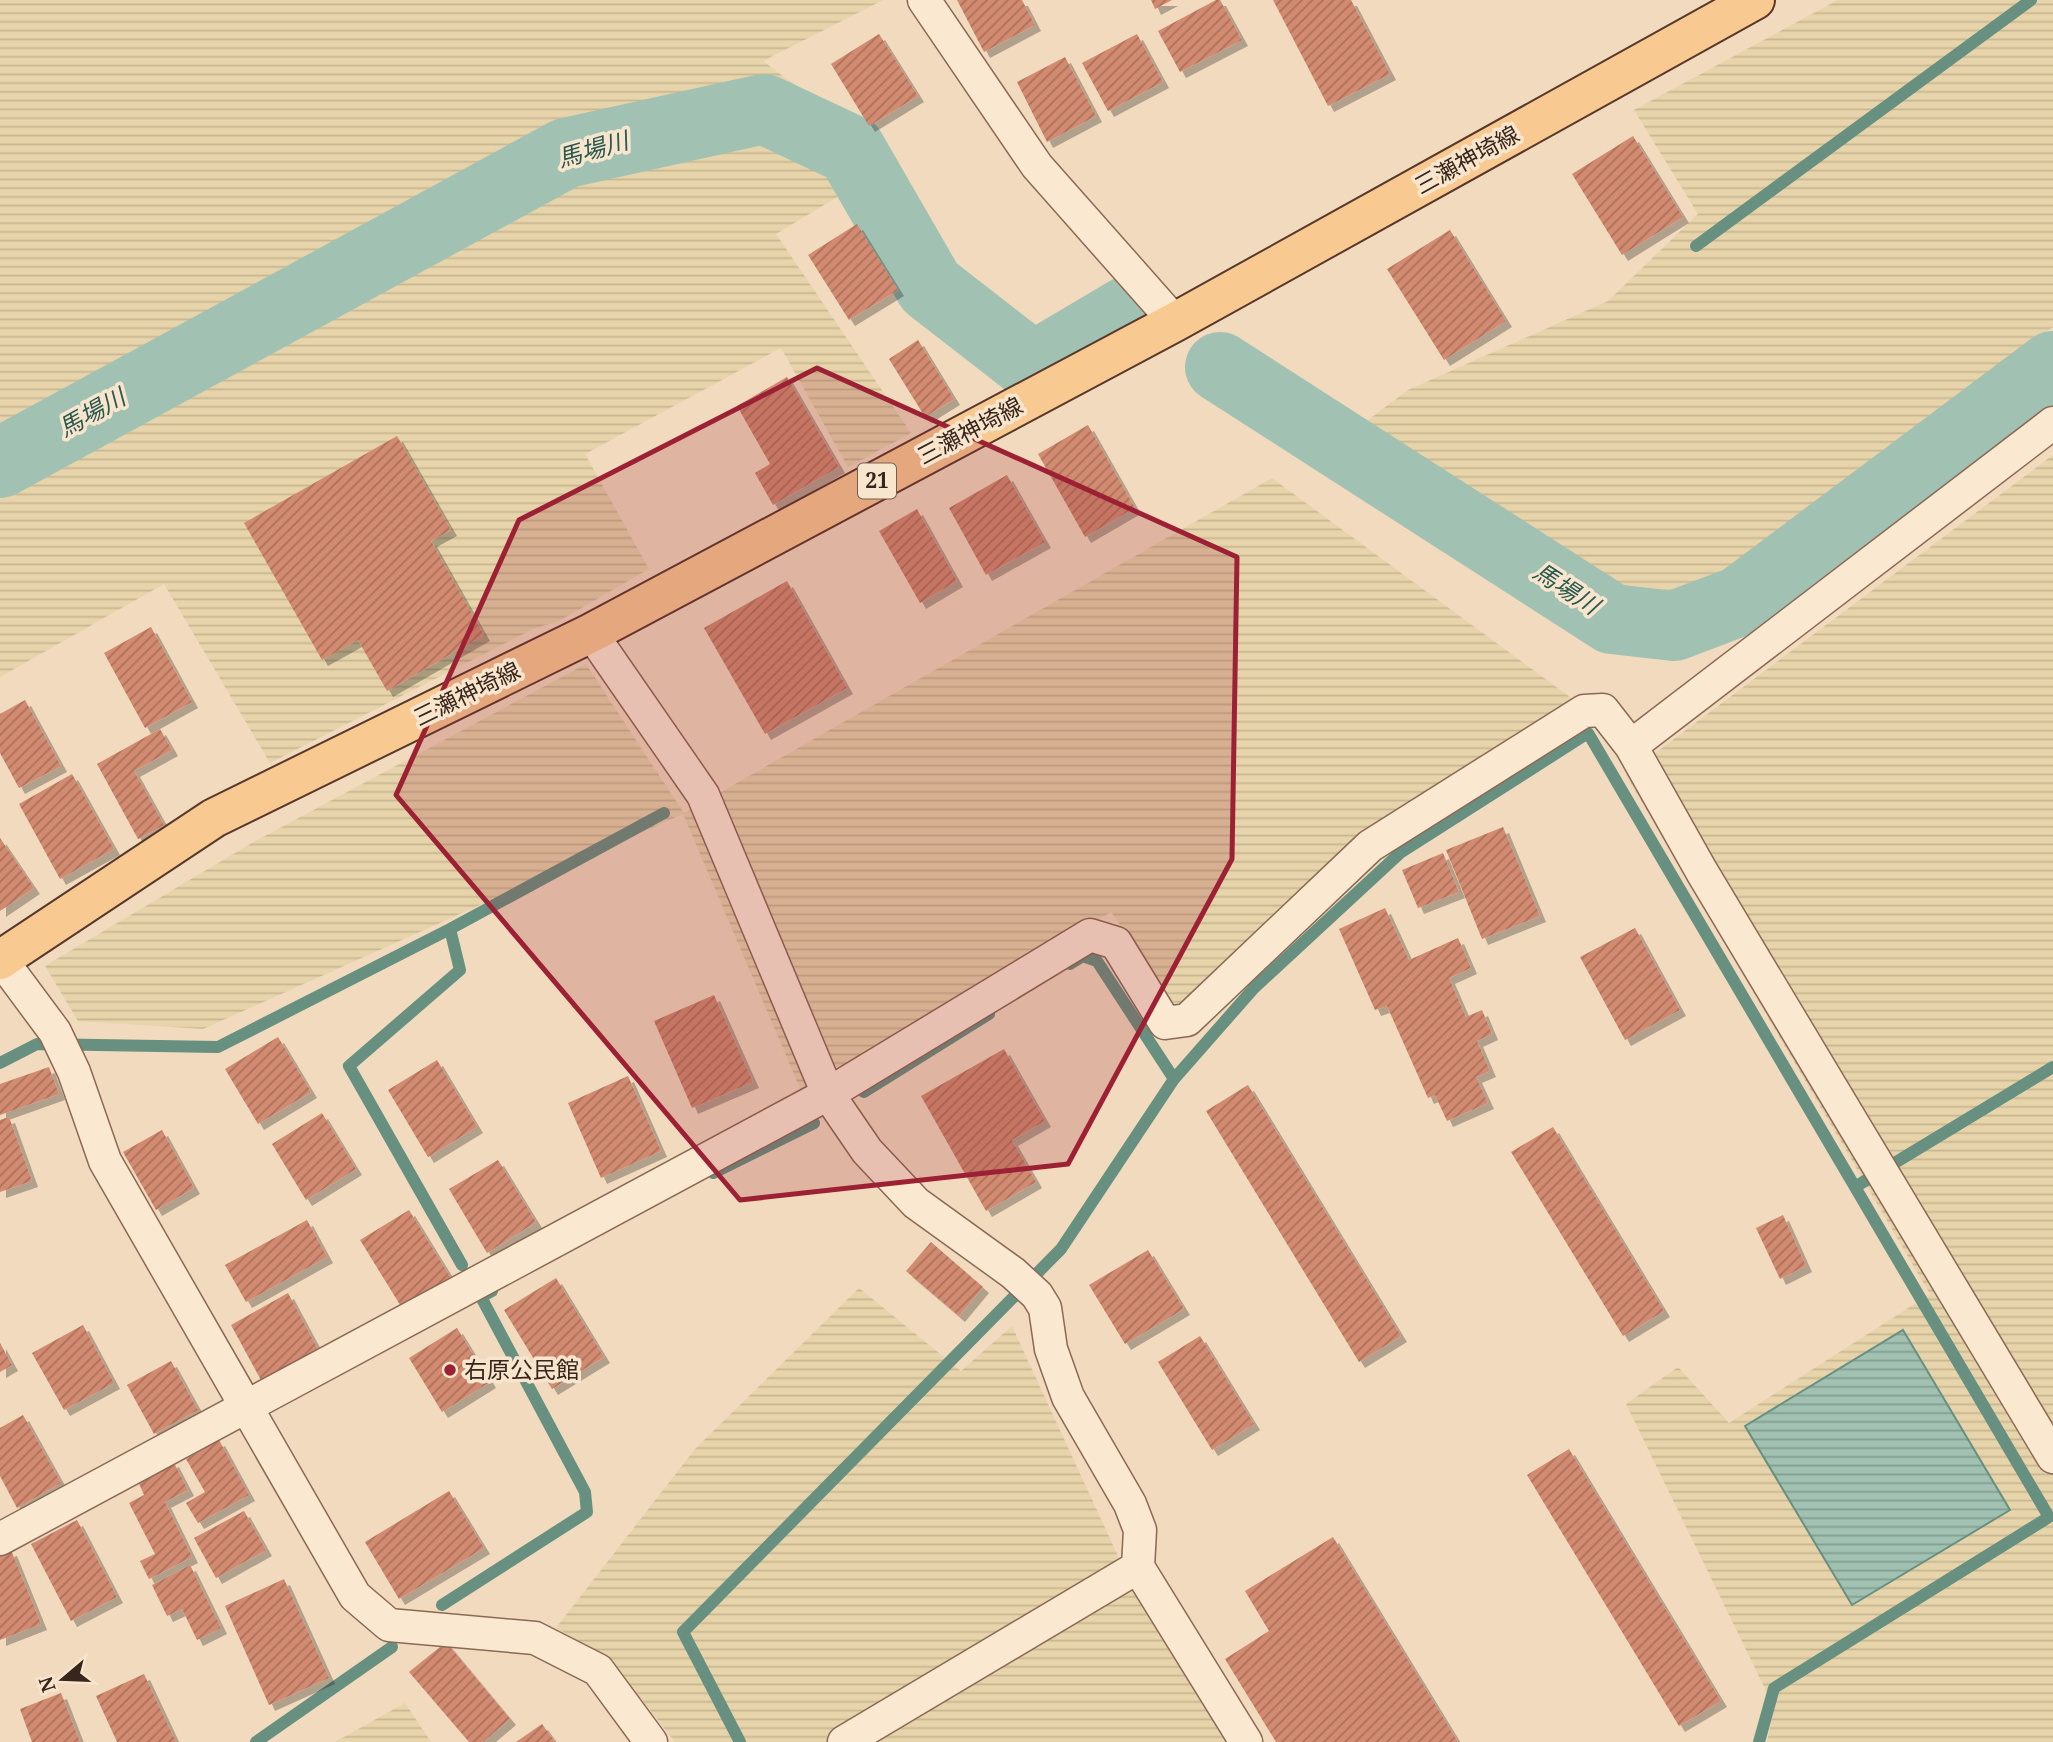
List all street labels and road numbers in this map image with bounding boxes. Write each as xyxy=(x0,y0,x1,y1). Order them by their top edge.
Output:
street label: 三瀬神埼線 xyxy=(1408,117,1525,201)
street label: 三瀬神埼線 xyxy=(911,389,1028,471)
road number: 21 xyxy=(858,463,896,498)
street label: 三瀬神埼線 xyxy=(408,654,525,733)

